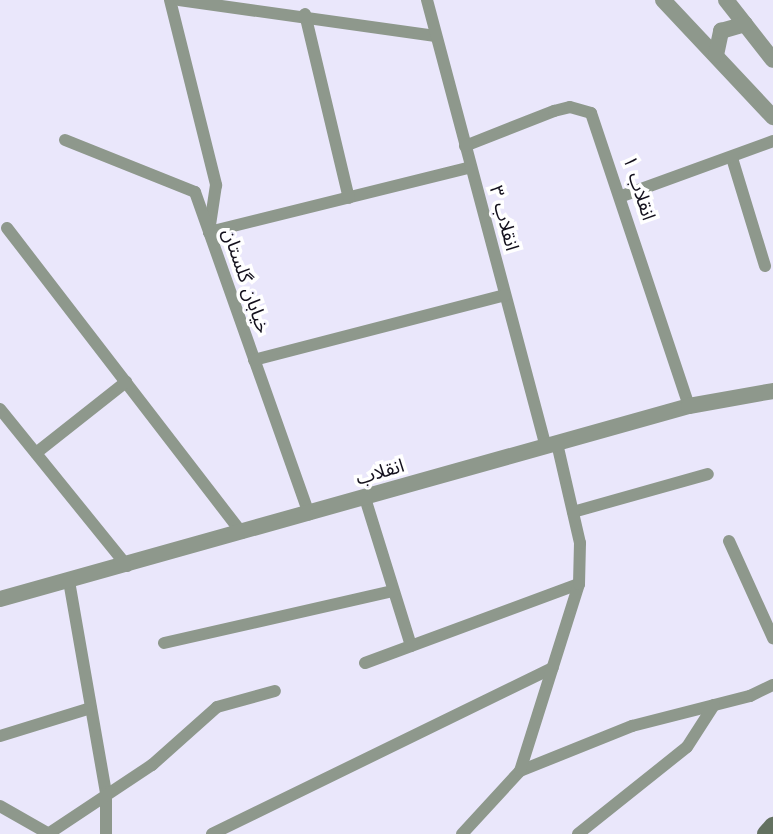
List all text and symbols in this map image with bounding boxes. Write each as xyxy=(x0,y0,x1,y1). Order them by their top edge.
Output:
street label: انقلاب ۱ xyxy=(618,153,660,223)
street label: انقلاب ۳ xyxy=(484,183,524,253)
street label: خیابان گلستان xyxy=(217,226,275,336)
street label: انقلاب xyxy=(353,454,407,490)

